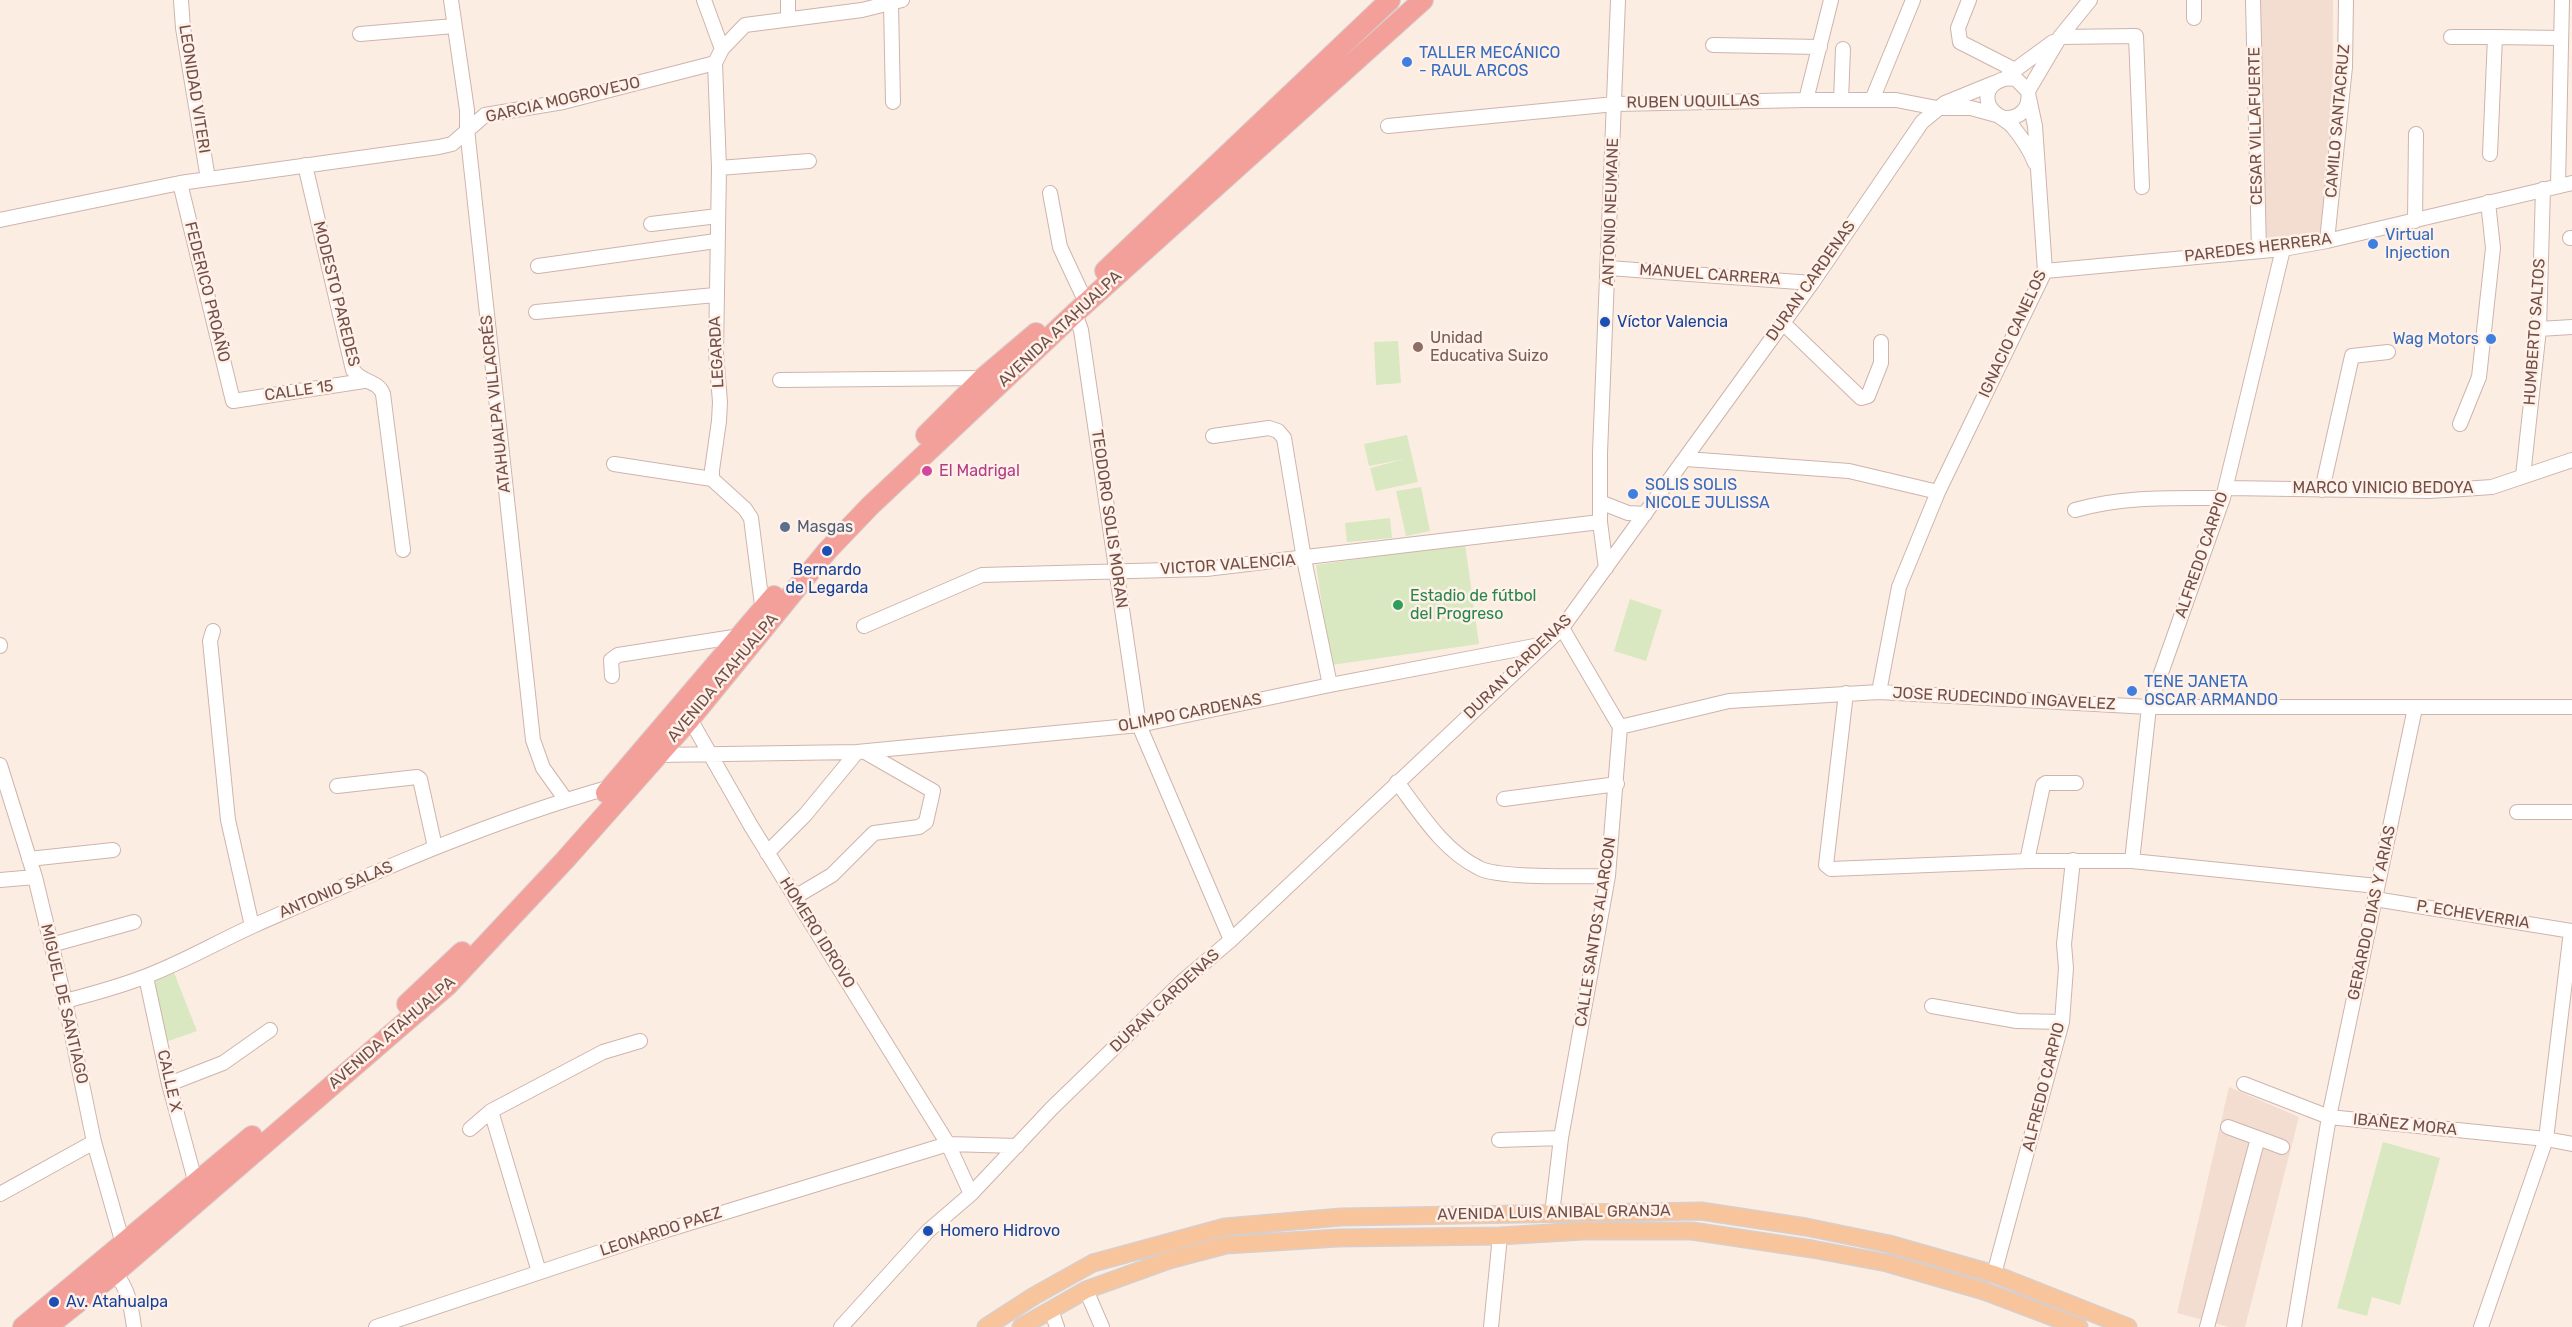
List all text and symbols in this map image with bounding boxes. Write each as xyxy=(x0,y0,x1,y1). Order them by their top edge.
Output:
street label: LEONIDAD VITERI xyxy=(174,23,214,155)
place label: TALLER MECÁNICO - RAUL ARCOS xyxy=(1419,43,1560,81)
street label: CAMILO SANTACRUZ xyxy=(2322,43,2354,199)
street label: CESAR VILLAFUERTE xyxy=(2245,47,2267,205)
marker: TALLER MECÁNICO - RAUL ARCOS xyxy=(1400,55,1414,69)
street label: GARCIA MOGROVEJO xyxy=(484,73,642,127)
street label: RUBEN UQUILLAS xyxy=(1626,91,1760,113)
street label: ANTONIO NEUMANE xyxy=(1599,138,1623,286)
street label: DURAN CARDENAS xyxy=(1762,217,1860,345)
street label: MODESTO PAREDES xyxy=(309,219,363,369)
street label: FEDERICO PROAÑO xyxy=(180,220,234,364)
place label: Virtual Injection xyxy=(2385,225,2450,263)
street label: PAREDES HERRERA xyxy=(2183,229,2333,267)
marker: Virtual Injection xyxy=(2366,237,2380,251)
street label: HUMBERTO SALTOS xyxy=(2520,258,2550,406)
street label: MANUEL CARRERA xyxy=(1639,260,1781,290)
street label: AVENIDA ATAHUALPA xyxy=(994,267,1126,391)
street label: IGNACIO CANELOS xyxy=(1975,267,2051,401)
place label: Víctor Valencia xyxy=(1617,312,1728,332)
street label: ATAHUALPA VILLACRÉS xyxy=(477,314,515,494)
marker: Víctor Valencia xyxy=(1598,315,1612,329)
street label: LEGARDA xyxy=(706,316,728,388)
place label: Unidad Educativa Suizo xyxy=(1430,328,1548,366)
place label: Wag Motors xyxy=(2393,329,2479,349)
marker: Wag Motors xyxy=(2484,332,2498,346)
marker: Unidad Educativa Suizo xyxy=(1411,340,1425,354)
street label: CALLE 15 xyxy=(263,377,335,405)
street label: TEODORO SOLIS MORAN xyxy=(1087,428,1131,610)
place label: El Madrigal xyxy=(939,461,1020,481)
marker: El Madrigal xyxy=(920,464,934,478)
place label: SOLIS SOLIS NICOLE JULISSA xyxy=(1645,475,1770,513)
street label: MARCO VINICIO BEDOYA xyxy=(2292,478,2474,498)
marker: SOLIS SOLIS NICOLE JULISSA xyxy=(1626,487,1640,501)
street label: ALFREDO CARPIO xyxy=(2171,489,2233,621)
place label: Masgas xyxy=(797,517,853,537)
marker: Masgas xyxy=(778,520,792,534)
marker: Bernardo de Legarda xyxy=(820,544,834,558)
street label: VICTOR VALENCIA xyxy=(1160,551,1296,579)
place label: Bernardo de Legarda xyxy=(786,560,868,598)
place label: Estadio de fútbol del Progreso xyxy=(1410,586,1536,624)
marker: Estadio de fútbol del Progreso xyxy=(1391,598,1405,612)
street label: AVENIDA ATAHUALPA xyxy=(664,610,782,746)
street label: DURAN CARDENAS xyxy=(1460,611,1576,723)
place label: TENE JANETA OSCAR ARMANDO xyxy=(2144,672,2278,710)
street label: JOSE RUDECINDO INGAVELEZ xyxy=(1892,684,2116,714)
marker: TENE JANETA OSCAR ARMANDO xyxy=(2125,684,2139,698)
street label: OLIMPO CARDENAS xyxy=(1116,690,1264,736)
street label: GERARDO DIAS Y ARIAS xyxy=(2344,824,2400,1002)
street label: CALLE SANTOS ALARCON xyxy=(1572,836,1620,1028)
street label: ANTONIO SALAS xyxy=(276,857,396,923)
street label: HOMERO IDROVO xyxy=(775,874,859,992)
street label: P. ECHEVERRIA xyxy=(2415,897,2531,933)
street label: MIGUEL DE SANTIAGO xyxy=(36,922,92,1086)
street label: DURAN CARDENAS xyxy=(1106,945,1224,1057)
street label: AVENIDA ATAHUALPA xyxy=(325,973,459,1093)
street label: ALFREDO CARPIO xyxy=(2019,1021,2069,1153)
street label: CALLE X xyxy=(153,1048,185,1114)
street label: IBAÑEZ MORA xyxy=(2352,1110,2458,1140)
street label: AVENIDA LUIS ANIBAL GRANJA xyxy=(1437,1201,1671,1225)
street label: LEONARDO PAEZ xyxy=(598,1203,724,1261)
place label: Homero Hidrovo xyxy=(940,1221,1060,1241)
marker: Homero Hidrovo xyxy=(921,1224,935,1238)
place label: Av. Atahualpa xyxy=(66,1292,168,1312)
marker: Av. Atahualpa xyxy=(47,1295,61,1309)

